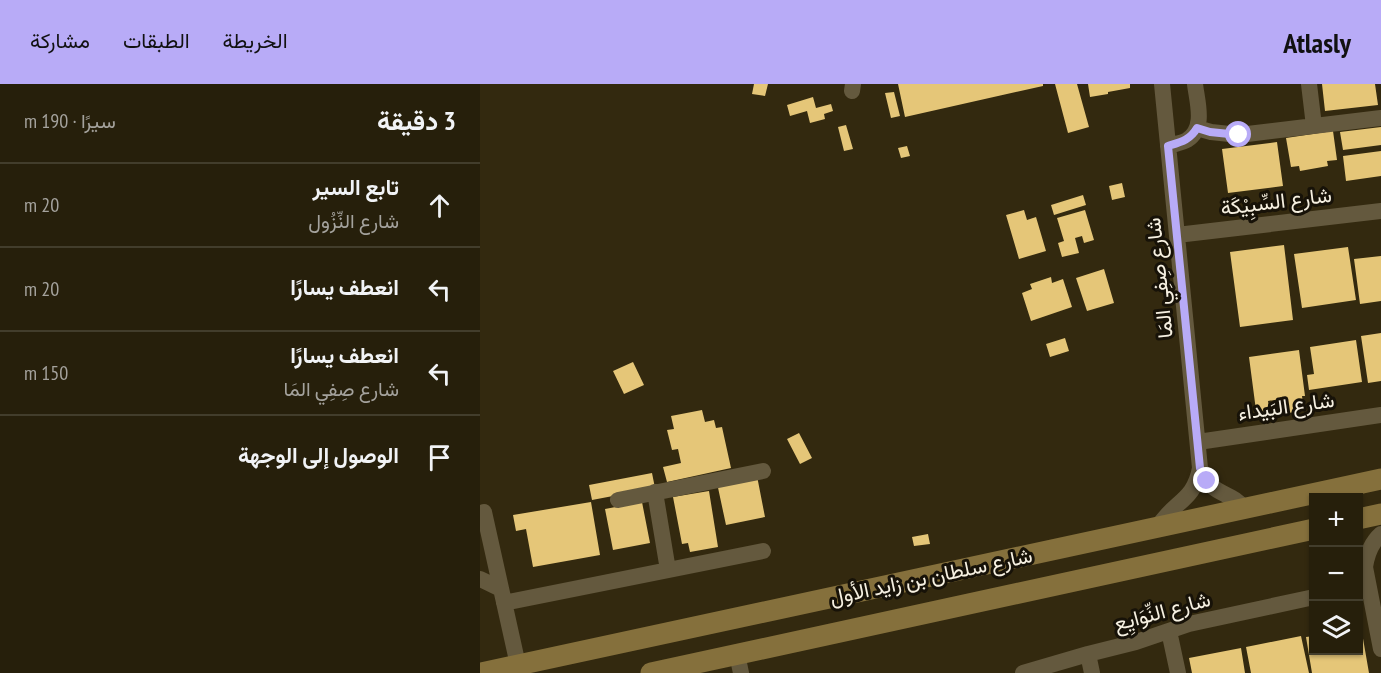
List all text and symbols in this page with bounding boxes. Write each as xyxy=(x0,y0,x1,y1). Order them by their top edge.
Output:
text: Atlasly xyxy=(1283,24,1351,61)
text: مشاركة xyxy=(30,27,90,54)
text: الطبقات xyxy=(123,27,190,54)
text: الخريطة xyxy=(223,27,288,54)
text: 3 دقيقة xyxy=(377,104,456,137)
text: سيرًا · 190 m xyxy=(24,108,116,134)
route start xyxy=(1225,121,1251,147)
text: تابع السير xyxy=(312,173,399,201)
street label: شارع السِّبِيْكَة xyxy=(1219,181,1334,225)
icon: ahead xyxy=(423,189,456,222)
text: 20 m xyxy=(24,192,59,218)
text: شارع النِّزُول xyxy=(308,208,399,234)
street label: شارع صِفِي المَا xyxy=(1139,216,1183,340)
text: انعطف يسارًا xyxy=(290,273,399,301)
icon: left xyxy=(423,273,456,306)
text: 20 m xyxy=(24,276,59,302)
text: انعطف يسارًا xyxy=(290,341,399,369)
icon: left xyxy=(423,357,456,390)
text: 150 m xyxy=(24,360,68,386)
text: شارع صِفِي المَا xyxy=(284,376,399,402)
street label: شارع البَيداء xyxy=(1236,386,1336,427)
text: الوصول إلى الوجهة xyxy=(238,441,399,469)
icon: arrive xyxy=(423,441,456,474)
route end xyxy=(1193,467,1219,493)
map controls xyxy=(1309,493,1363,655)
button: + xyxy=(1309,493,1363,547)
street label: شارع سلطان بن زايد الأول xyxy=(827,541,1035,612)
button: − xyxy=(1309,547,1363,601)
street label: شارع النِّوَايِع xyxy=(1111,585,1214,640)
button: layers xyxy=(1309,601,1363,655)

